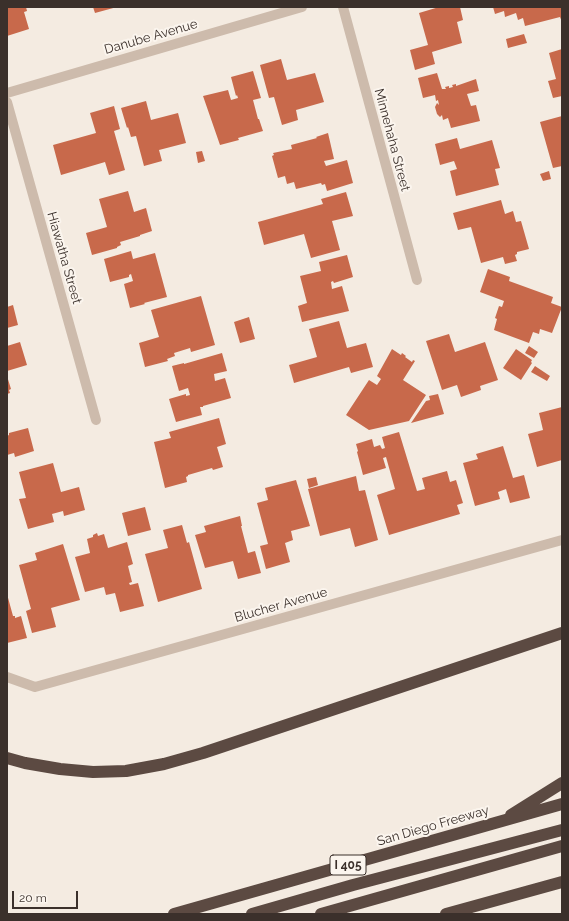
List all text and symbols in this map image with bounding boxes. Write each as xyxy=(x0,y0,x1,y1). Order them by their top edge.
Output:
street label: Danube Avenue xyxy=(103,16,199,58)
street label: Minnehaha Street xyxy=(371,87,413,193)
street label: Hiawatha Street xyxy=(43,210,85,306)
street label: Blucher Avenue xyxy=(233,584,329,626)
street label: San Diego Freeway xyxy=(375,803,491,849)
road number: I 405 xyxy=(330,855,366,875)
scale bar xyxy=(14,883,80,909)
text: 20 m xyxy=(19,891,47,905)

